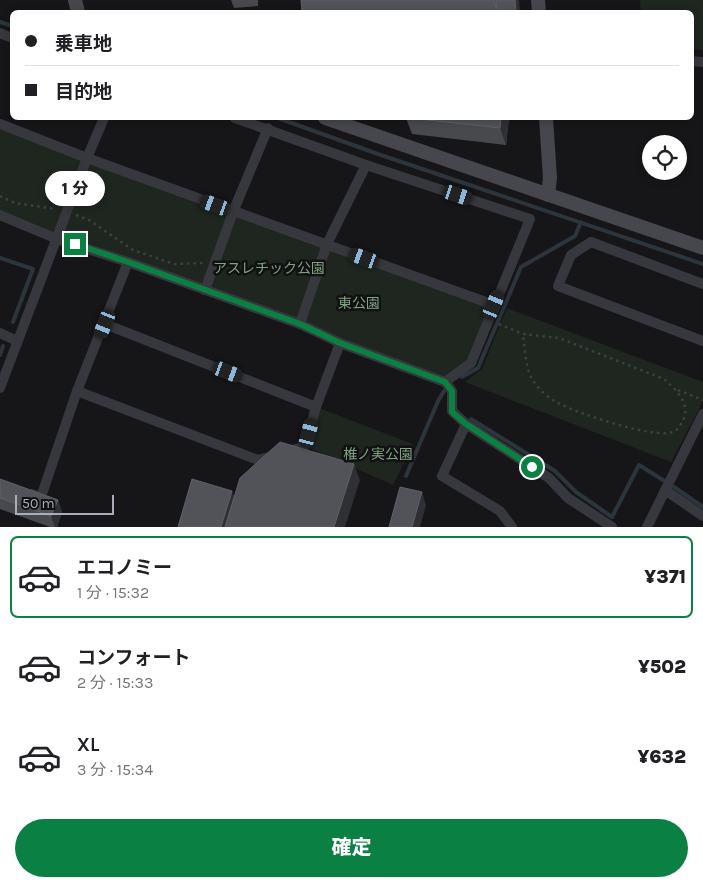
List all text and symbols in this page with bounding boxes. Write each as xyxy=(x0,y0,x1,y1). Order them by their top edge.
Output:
text: 乗車地 xyxy=(55,33,112,55)
text: 目的地 xyxy=(55,81,112,103)
map controls xyxy=(642,135,687,180)
button: locate xyxy=(642,135,687,180)
callout: 1 分 xyxy=(45,172,105,206)
text: 1 分 xyxy=(62,179,88,198)
car xyxy=(441,183,474,207)
car xyxy=(198,193,231,217)
route end xyxy=(64,233,86,255)
car xyxy=(347,246,380,270)
park label: アスレチック公園 xyxy=(213,260,325,277)
car xyxy=(481,288,506,322)
park label: 東公園 xyxy=(338,295,380,312)
car xyxy=(92,307,117,341)
car xyxy=(211,360,244,384)
car xyxy=(297,417,320,449)
park label: 椎ノ実公園 xyxy=(343,446,413,463)
route start xyxy=(521,456,543,478)
scale bar xyxy=(15,492,114,515)
text: 50 m xyxy=(22,495,55,512)
icon: car xyxy=(17,555,62,600)
text: エコノミー xyxy=(77,557,172,579)
text: ¥371 xyxy=(644,566,686,588)
text: 1 分 · 15:32 xyxy=(77,583,149,602)
icon: car xyxy=(17,645,62,690)
text: コンフォート xyxy=(77,647,190,669)
text: ¥502 xyxy=(638,656,686,678)
text: 2 分 · 15:33 xyxy=(77,673,153,692)
text: XL xyxy=(77,734,99,756)
icon: car xyxy=(17,735,62,780)
text: ¥632 xyxy=(637,746,686,768)
text: 3 分 · 15:34 xyxy=(77,760,153,779)
button: 確定 xyxy=(15,819,688,877)

